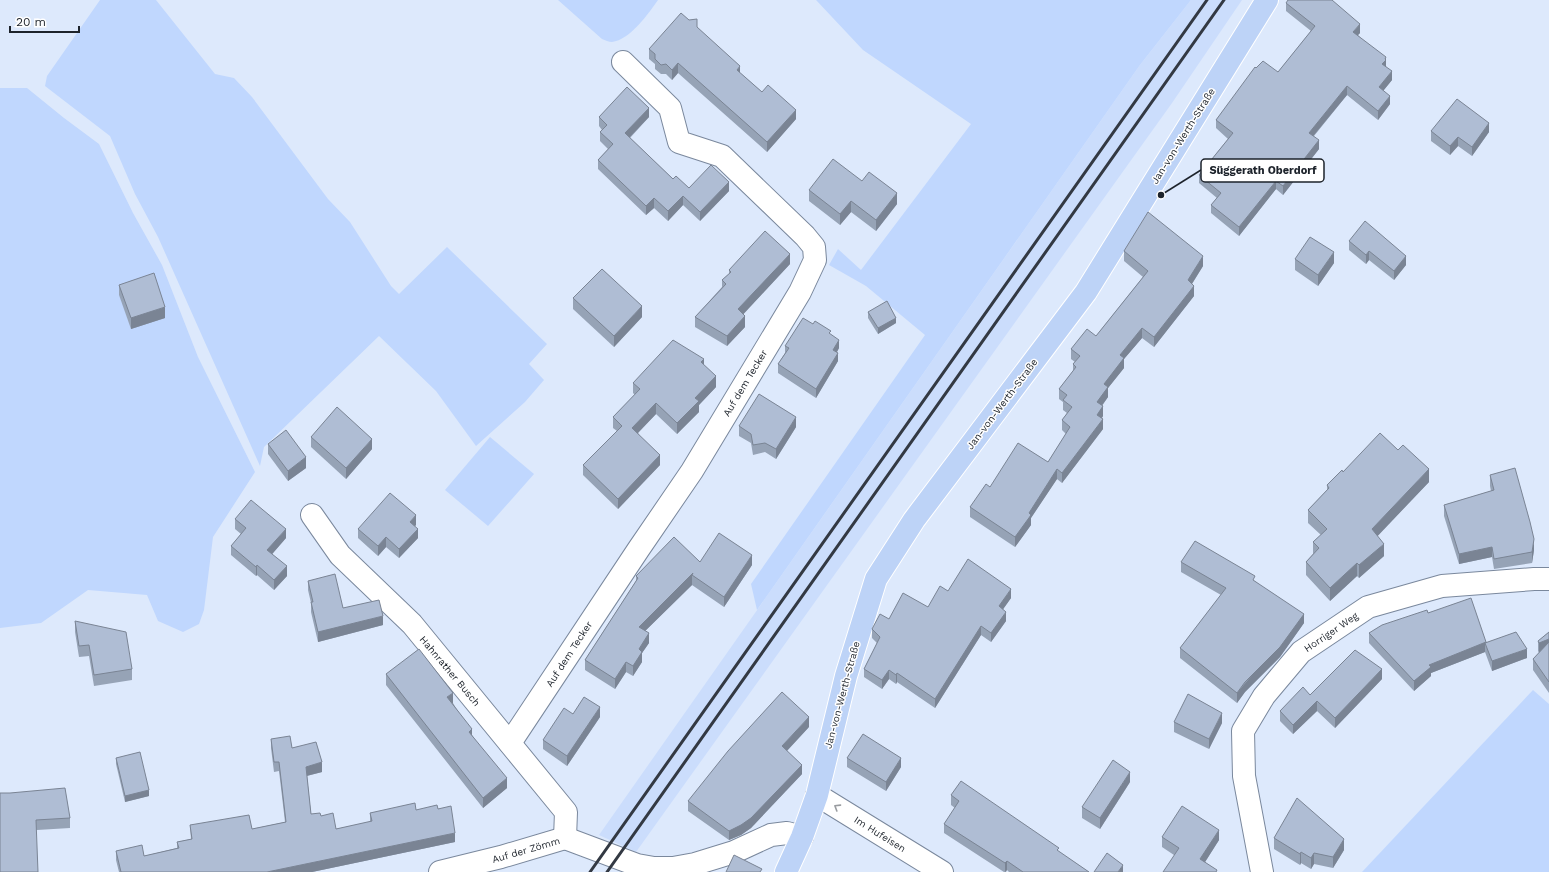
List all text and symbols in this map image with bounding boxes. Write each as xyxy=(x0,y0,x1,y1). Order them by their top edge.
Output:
scale bar xyxy=(10,8,79,34)
text: 20 m xyxy=(16,15,46,29)
street label: Jan-von-Werth-Straße xyxy=(1149,86,1217,186)
callout: Süggerath Oberdorf xyxy=(1201,159,1324,182)
text: Süggerath Oberdorf xyxy=(1209,164,1317,177)
street label: Auf dem Tecker xyxy=(721,348,769,418)
street label: Jan-von-Werth-Straße xyxy=(964,356,1040,451)
street label: Horriger Weg xyxy=(1302,610,1361,654)
street label: Auf dem Tecker xyxy=(544,619,594,689)
street label: Hahnrather Busch xyxy=(418,634,482,708)
street label: Jan-von-Werth-Straße xyxy=(822,640,862,750)
one-way arrow xyxy=(834,805,841,812)
street label: Im Hufeisen xyxy=(852,814,908,854)
street label: Auf der Zömm xyxy=(491,835,561,865)

